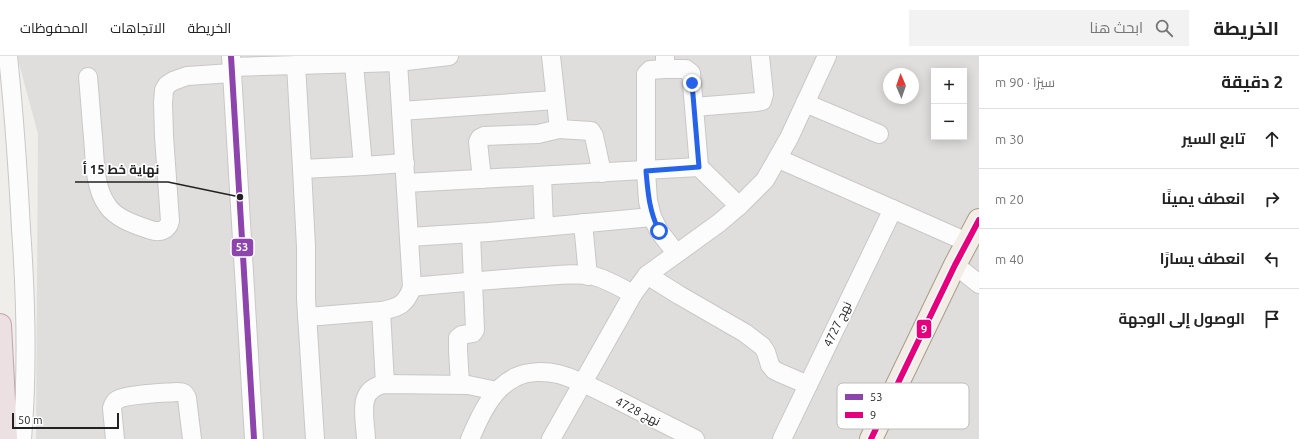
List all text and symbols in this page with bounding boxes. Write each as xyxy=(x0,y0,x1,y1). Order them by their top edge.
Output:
search box xyxy=(909,10,1189,46)
icon: search xyxy=(1153,17,1175,39)
text: الخريطة xyxy=(1213,17,1279,39)
text: ابحث هنا xyxy=(1090,19,1143,36)
text: المحفوظات xyxy=(20,20,88,36)
text: الاتجاهات xyxy=(110,20,166,36)
text: الخريطة xyxy=(188,20,231,36)
north arrow xyxy=(883,68,919,104)
map controls xyxy=(931,68,967,140)
button: + xyxy=(931,68,967,104)
text: 2 دقيقة xyxy=(1221,72,1283,91)
route end xyxy=(683,74,701,92)
text: سيرًا · 90 m xyxy=(995,75,1055,89)
button: − xyxy=(931,104,967,140)
icon: ahead xyxy=(1261,128,1283,150)
text: تابع السير xyxy=(1182,130,1245,147)
text: 30 m xyxy=(995,132,1024,146)
callout: نهاية خط 15 أ xyxy=(75,157,168,182)
text: نهاية خط 15 أ xyxy=(83,161,159,178)
icon: right xyxy=(1261,188,1283,210)
text: انعطف يمينًا xyxy=(1161,190,1245,207)
text: 20 m xyxy=(995,192,1024,206)
route start xyxy=(650,222,668,240)
line badge: 53 xyxy=(231,238,254,257)
text: 53 xyxy=(236,241,248,253)
icon: left xyxy=(1261,248,1283,270)
text: انعطف يسارًا xyxy=(1160,250,1245,267)
text: 40 m xyxy=(995,252,1024,266)
street label: نهج 4727 xyxy=(821,299,855,350)
icon: arrive xyxy=(1261,308,1283,330)
text: الوصول إلى الوجهة xyxy=(1118,310,1245,327)
line badge: 9 xyxy=(916,319,932,339)
text: 9 xyxy=(921,323,927,335)
legend xyxy=(837,383,969,429)
text: 53 xyxy=(870,391,882,403)
street label: نهج 4728 xyxy=(613,394,663,430)
text: 9 xyxy=(870,409,876,421)
scale bar xyxy=(12,411,119,430)
text: 50 m xyxy=(18,414,42,426)

